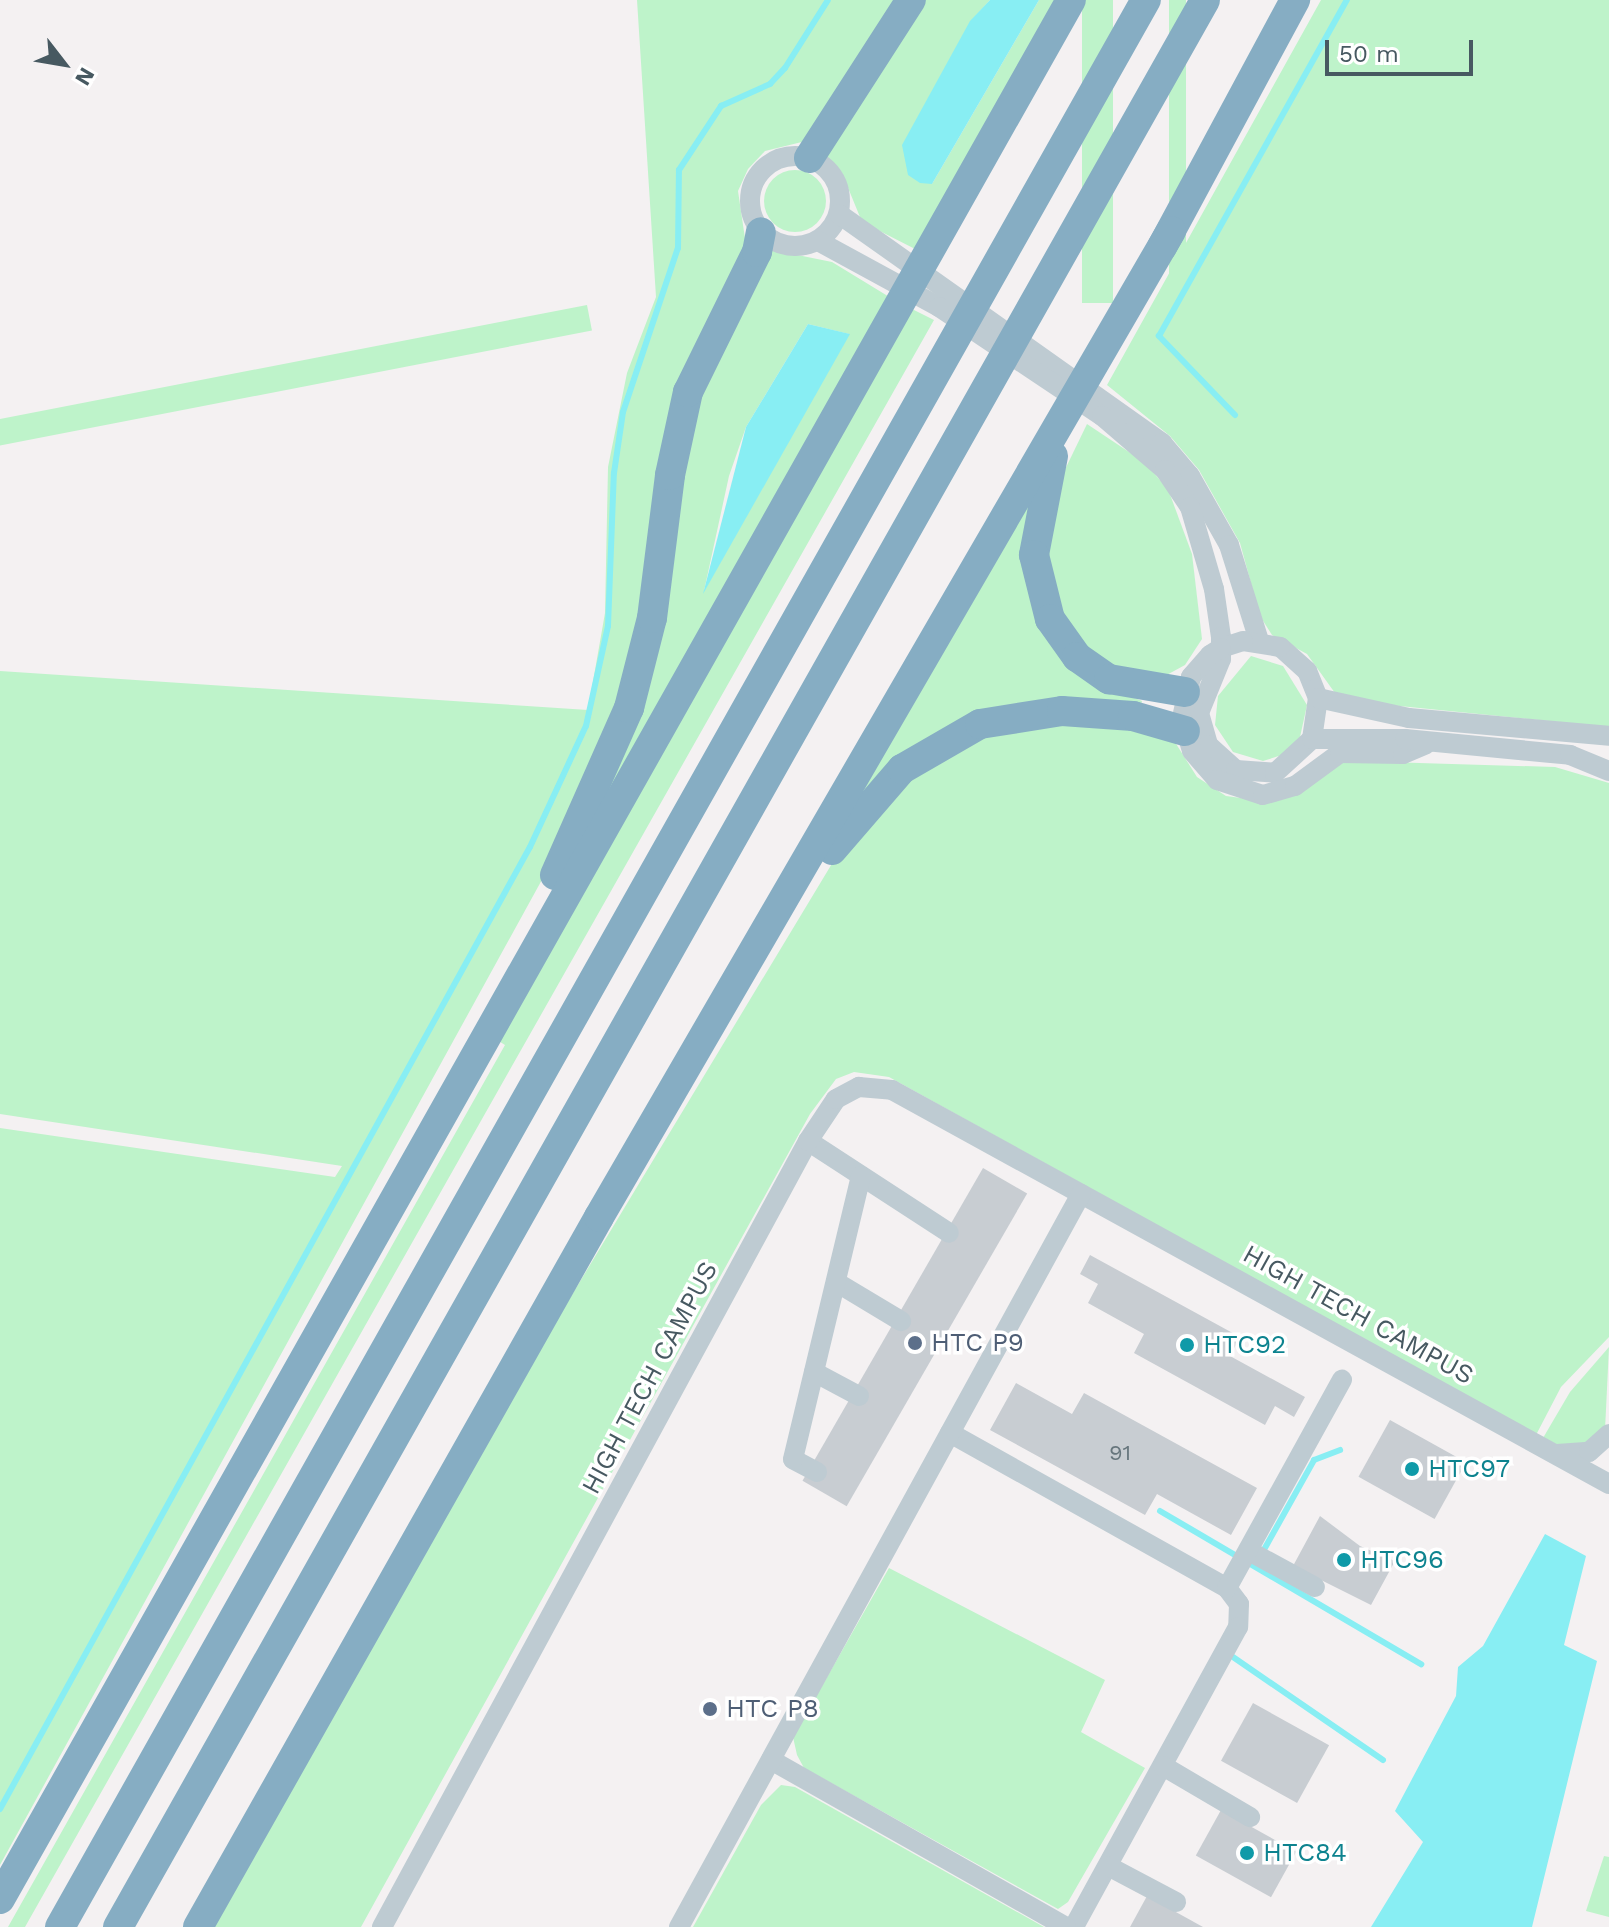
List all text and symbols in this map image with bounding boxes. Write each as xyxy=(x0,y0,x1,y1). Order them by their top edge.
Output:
north arrow xyxy=(24,24,104,104)
scale bar xyxy=(1329,24,1477,74)
text: 50 m xyxy=(1339,40,1399,68)
text: N xyxy=(70,63,100,90)
street label: HIGH TECH CAMPUS xyxy=(1237,1238,1479,1392)
street label: HIGH TECH CAMPUS xyxy=(575,1256,725,1500)
place label: HTC P9 xyxy=(931,1327,1024,1359)
place label: HTC92 xyxy=(1203,1329,1286,1361)
marker: HTC P9 xyxy=(906,1334,924,1352)
marker: HTC92 xyxy=(1178,1336,1196,1354)
house number: 91 xyxy=(1109,1440,1131,1466)
place label: HTC97 xyxy=(1428,1453,1510,1485)
marker: HTC97 xyxy=(1403,1460,1421,1478)
place label: HTC96 xyxy=(1360,1544,1444,1576)
marker: HTC96 xyxy=(1335,1551,1353,1569)
place label: HTC P8 xyxy=(726,1693,819,1725)
marker: HTC P8 xyxy=(701,1700,719,1718)
place label: HTC84 xyxy=(1263,1837,1347,1869)
marker: HTC84 xyxy=(1238,1844,1256,1862)

